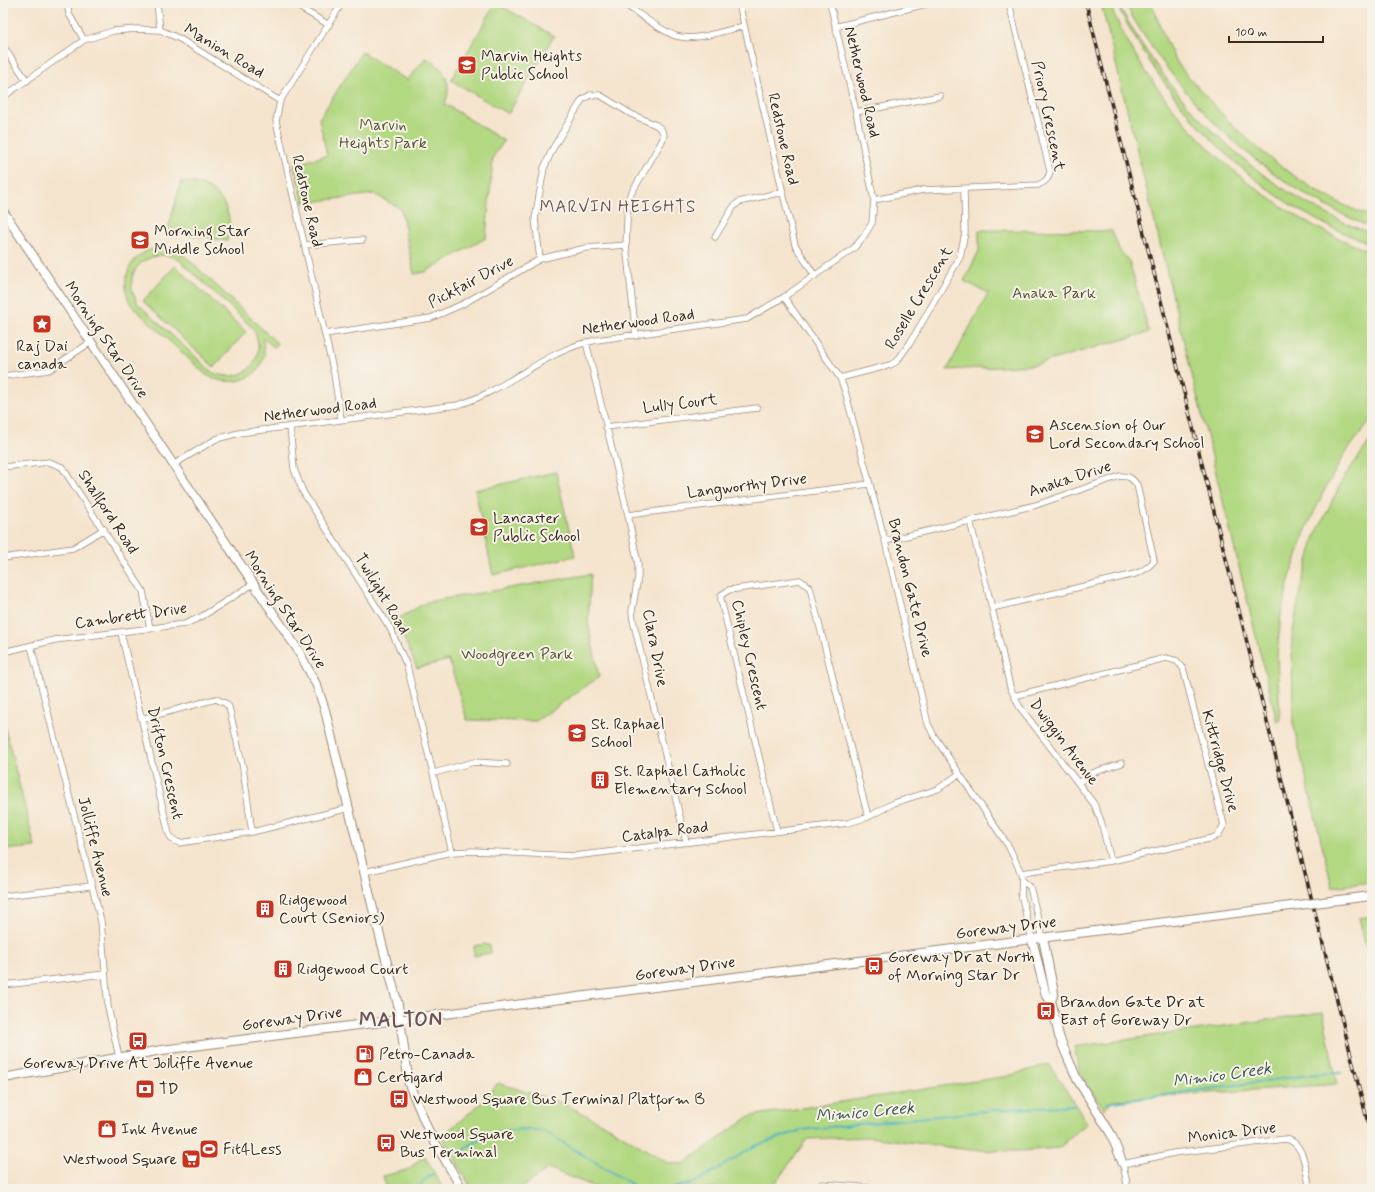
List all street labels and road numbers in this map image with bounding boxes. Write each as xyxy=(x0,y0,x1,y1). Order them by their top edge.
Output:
street label: Manion Road xyxy=(180,19,268,83)
street label: Netherwood Road xyxy=(839,24,885,140)
street label: Priory Crescent xyxy=(1026,59,1070,174)
street label: Redstone Road xyxy=(762,91,804,187)
street label: Redstone Road xyxy=(286,153,328,249)
street label: Roselle Crescent xyxy=(880,242,958,353)
street label: Pickfair Drive xyxy=(425,251,517,313)
street label: Morning Star Drive xyxy=(58,277,153,403)
street label: Netherwood Road xyxy=(580,304,696,340)
street label: Lully Court xyxy=(642,389,719,419)
street label: Netherwood Road xyxy=(262,393,378,427)
street label: Anaka Drive xyxy=(1026,456,1114,502)
street label: Shallford Road xyxy=(71,466,143,559)
street label: Langworthy Drive xyxy=(686,468,808,505)
street label: Brandon Gate Drive xyxy=(883,516,937,660)
street label: Morning Star Drive xyxy=(238,547,331,674)
street label: Twilight Road xyxy=(349,549,415,639)
street label: Cambrett Drive xyxy=(73,598,189,634)
street label: Chipley Crescent xyxy=(726,598,772,712)
street label: Clara Drive xyxy=(637,607,673,689)
street label: Dwiggin Avenue xyxy=(1024,694,1104,791)
street label: Drifton Crescent xyxy=(142,705,188,821)
street label: Kittridge Drive xyxy=(1195,708,1244,815)
street label: Jolliffe Avenue xyxy=(72,795,118,899)
street label: Catalpa Road xyxy=(620,816,710,848)
street label: Goreway Drive xyxy=(954,911,1058,945)
street label: Goreway Drive xyxy=(633,952,737,986)
street label: Goreway Drive xyxy=(240,1002,344,1036)
street label: Monica Drive xyxy=(1187,1117,1277,1149)

